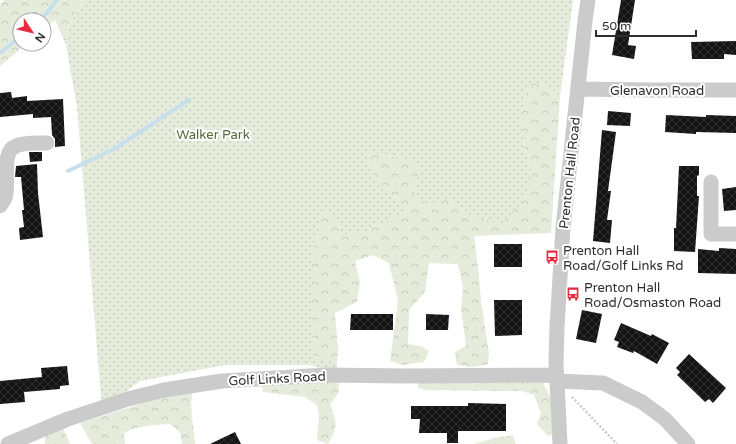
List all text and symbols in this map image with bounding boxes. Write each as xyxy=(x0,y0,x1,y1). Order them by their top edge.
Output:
north arrow xyxy=(12,12,52,52)
scale bar xyxy=(596,12,696,38)
text: 50 m xyxy=(602,19,631,33)
text: N xyxy=(32,30,48,45)
street label: Glenavon Road xyxy=(610,83,704,99)
street label: Prenton Hall Road xyxy=(556,116,584,230)
park label: Walker Park xyxy=(176,127,250,143)
place label: Prenton Hall Road/Golf Links Rd xyxy=(563,243,684,274)
bus stop icon: Prenton Hall Road/Golf Links Rd xyxy=(544,249,560,265)
place label: Prenton Hall Road/Osmaston Road xyxy=(584,280,721,311)
bus stop icon: Prenton Hall Road/Osmaston Road xyxy=(565,286,581,302)
street label: Golf Links Road xyxy=(228,368,326,390)

